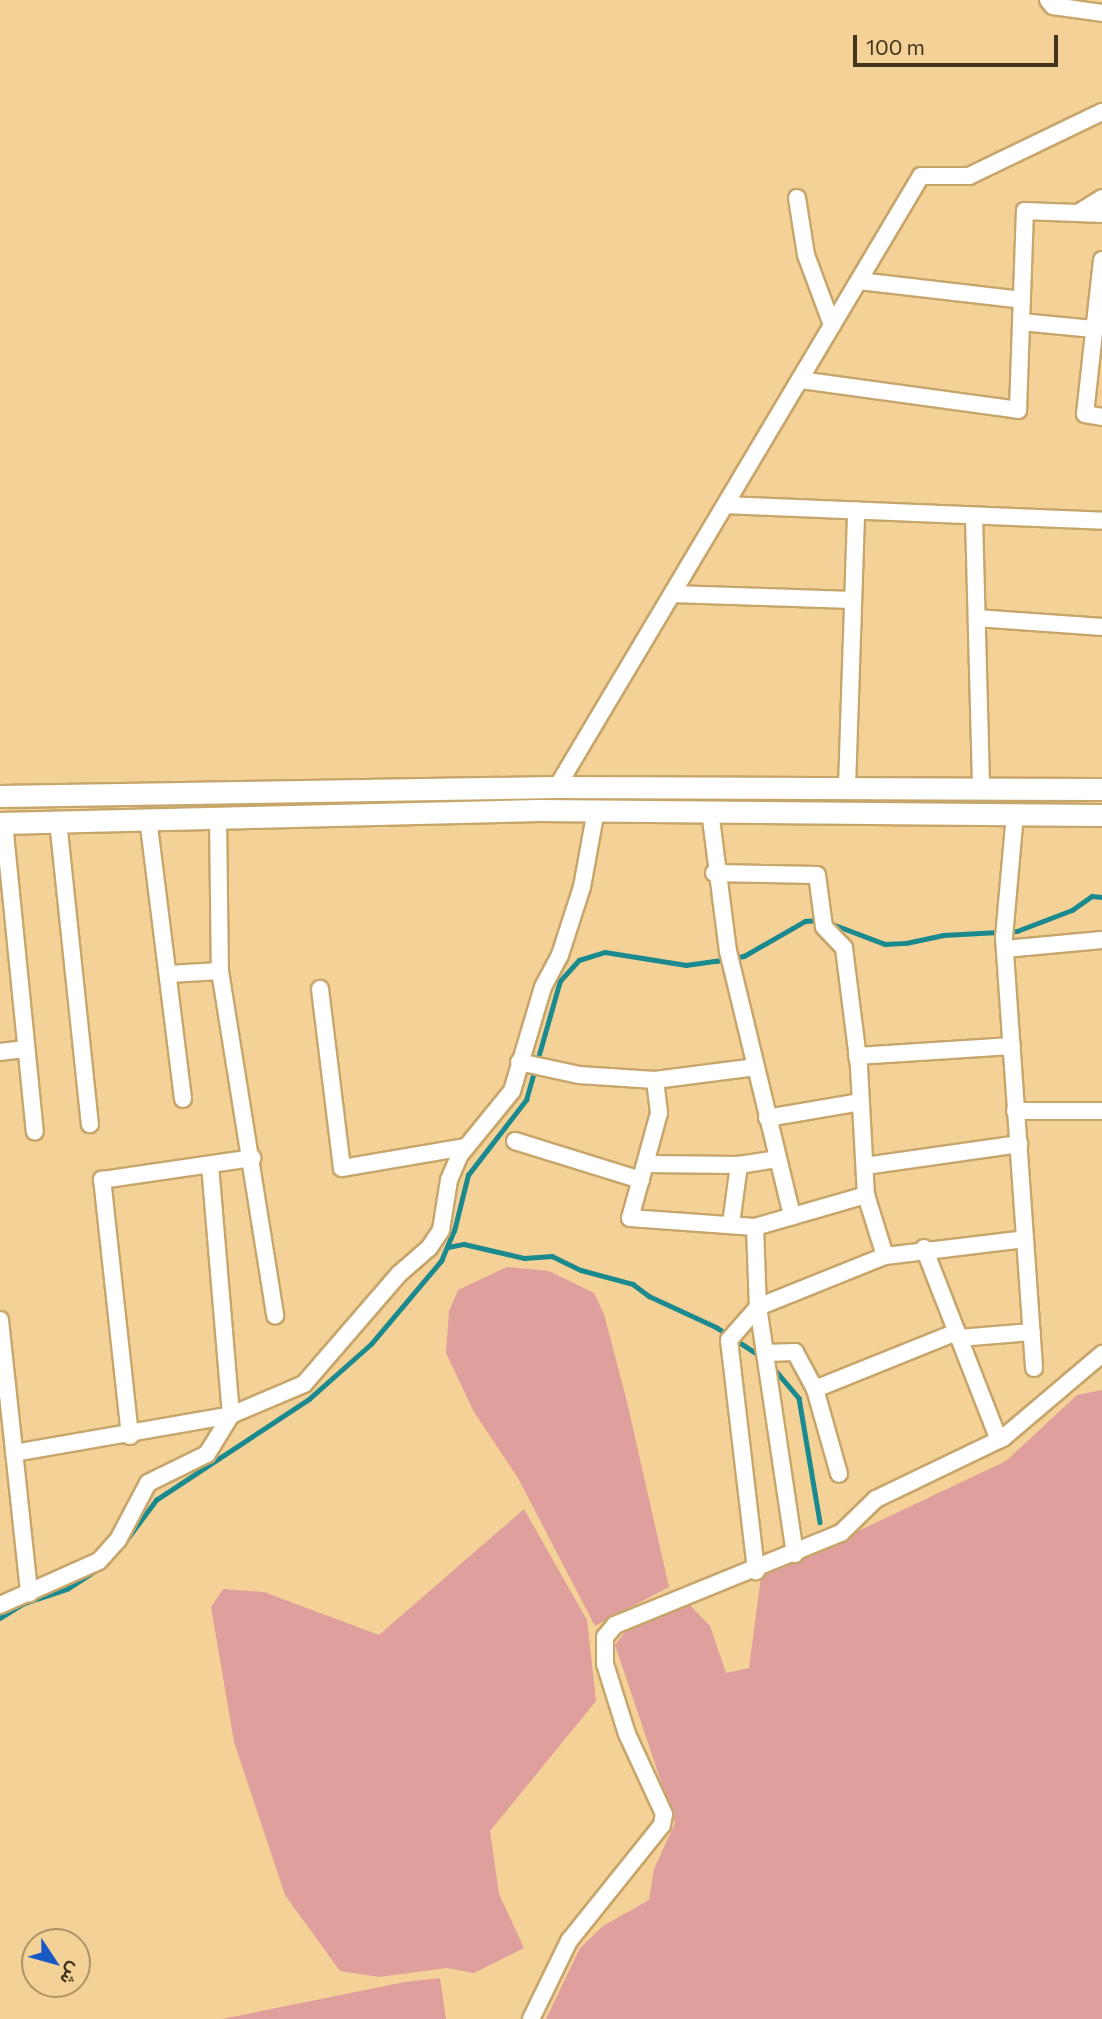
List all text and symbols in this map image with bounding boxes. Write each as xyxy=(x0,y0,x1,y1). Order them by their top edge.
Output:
scale bar xyxy=(857,21,1062,65)
text: 100 m xyxy=(866,34,925,59)
north arrow xyxy=(21,1928,91,1998)
text: ش xyxy=(56,1958,88,1990)

